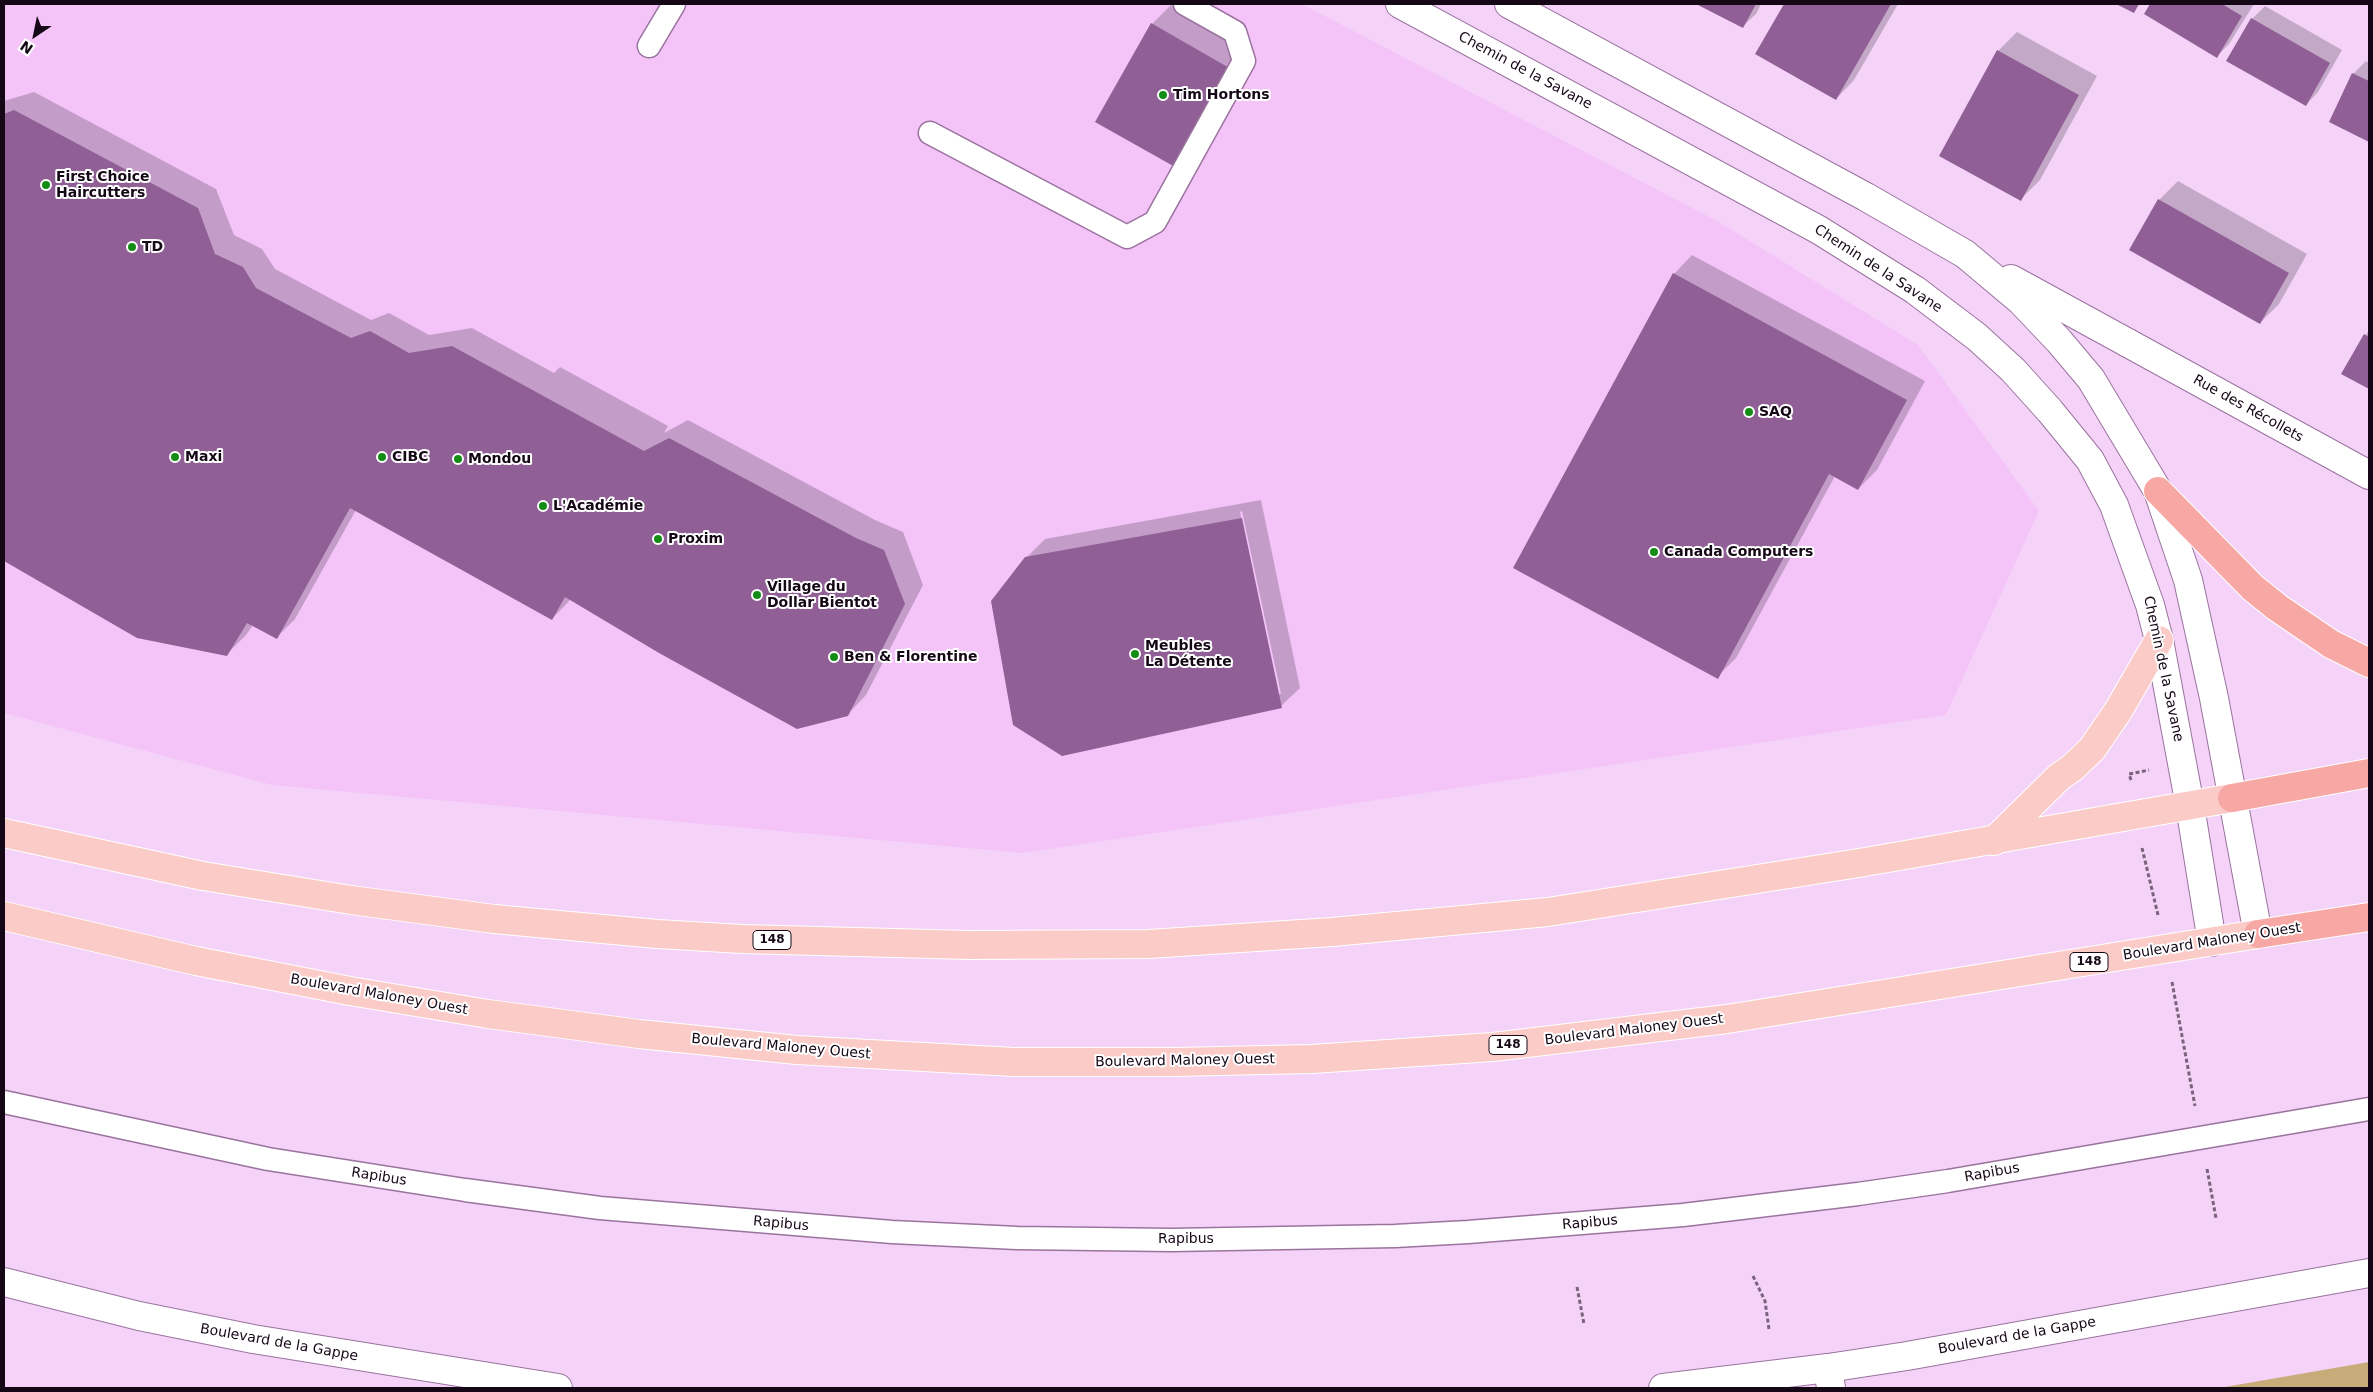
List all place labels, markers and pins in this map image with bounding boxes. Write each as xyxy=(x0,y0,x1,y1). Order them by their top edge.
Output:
place label: Tim Hortons xyxy=(1173,87,1270,103)
marker: Tim Hortons xyxy=(1157,89,1169,101)
place label: First Choice Haircutters xyxy=(56,169,150,202)
marker: First Choice Haircutters xyxy=(40,179,52,191)
place label: TD xyxy=(142,239,163,255)
marker: TD xyxy=(126,241,138,253)
place label: SAQ xyxy=(1759,404,1792,420)
marker: SAQ xyxy=(1743,406,1755,418)
place label: Maxi xyxy=(185,449,222,465)
place label: CIBC xyxy=(392,449,428,465)
marker: Maxi xyxy=(169,451,181,463)
marker: CIBC xyxy=(376,451,388,463)
place label: Mondou xyxy=(468,451,531,467)
marker: Mondou xyxy=(452,453,464,465)
place label: L'Académie xyxy=(553,498,643,514)
marker: L'Académie xyxy=(537,500,549,512)
place label: Proxim xyxy=(668,531,723,547)
marker: Proxim xyxy=(652,533,664,545)
place label: Canada Computers xyxy=(1664,544,1813,560)
marker: Canada Computers xyxy=(1648,546,1660,558)
place label: Village du Dollar Bientot xyxy=(767,579,877,612)
marker: Village du Dollar Bientot xyxy=(751,589,763,601)
place label: Meubles La Détente xyxy=(1145,638,1232,670)
marker: Meubles La Détente xyxy=(1129,648,1141,660)
place label: Ben & Florentine xyxy=(844,649,977,665)
marker: Ben & Florentine xyxy=(828,651,840,663)

